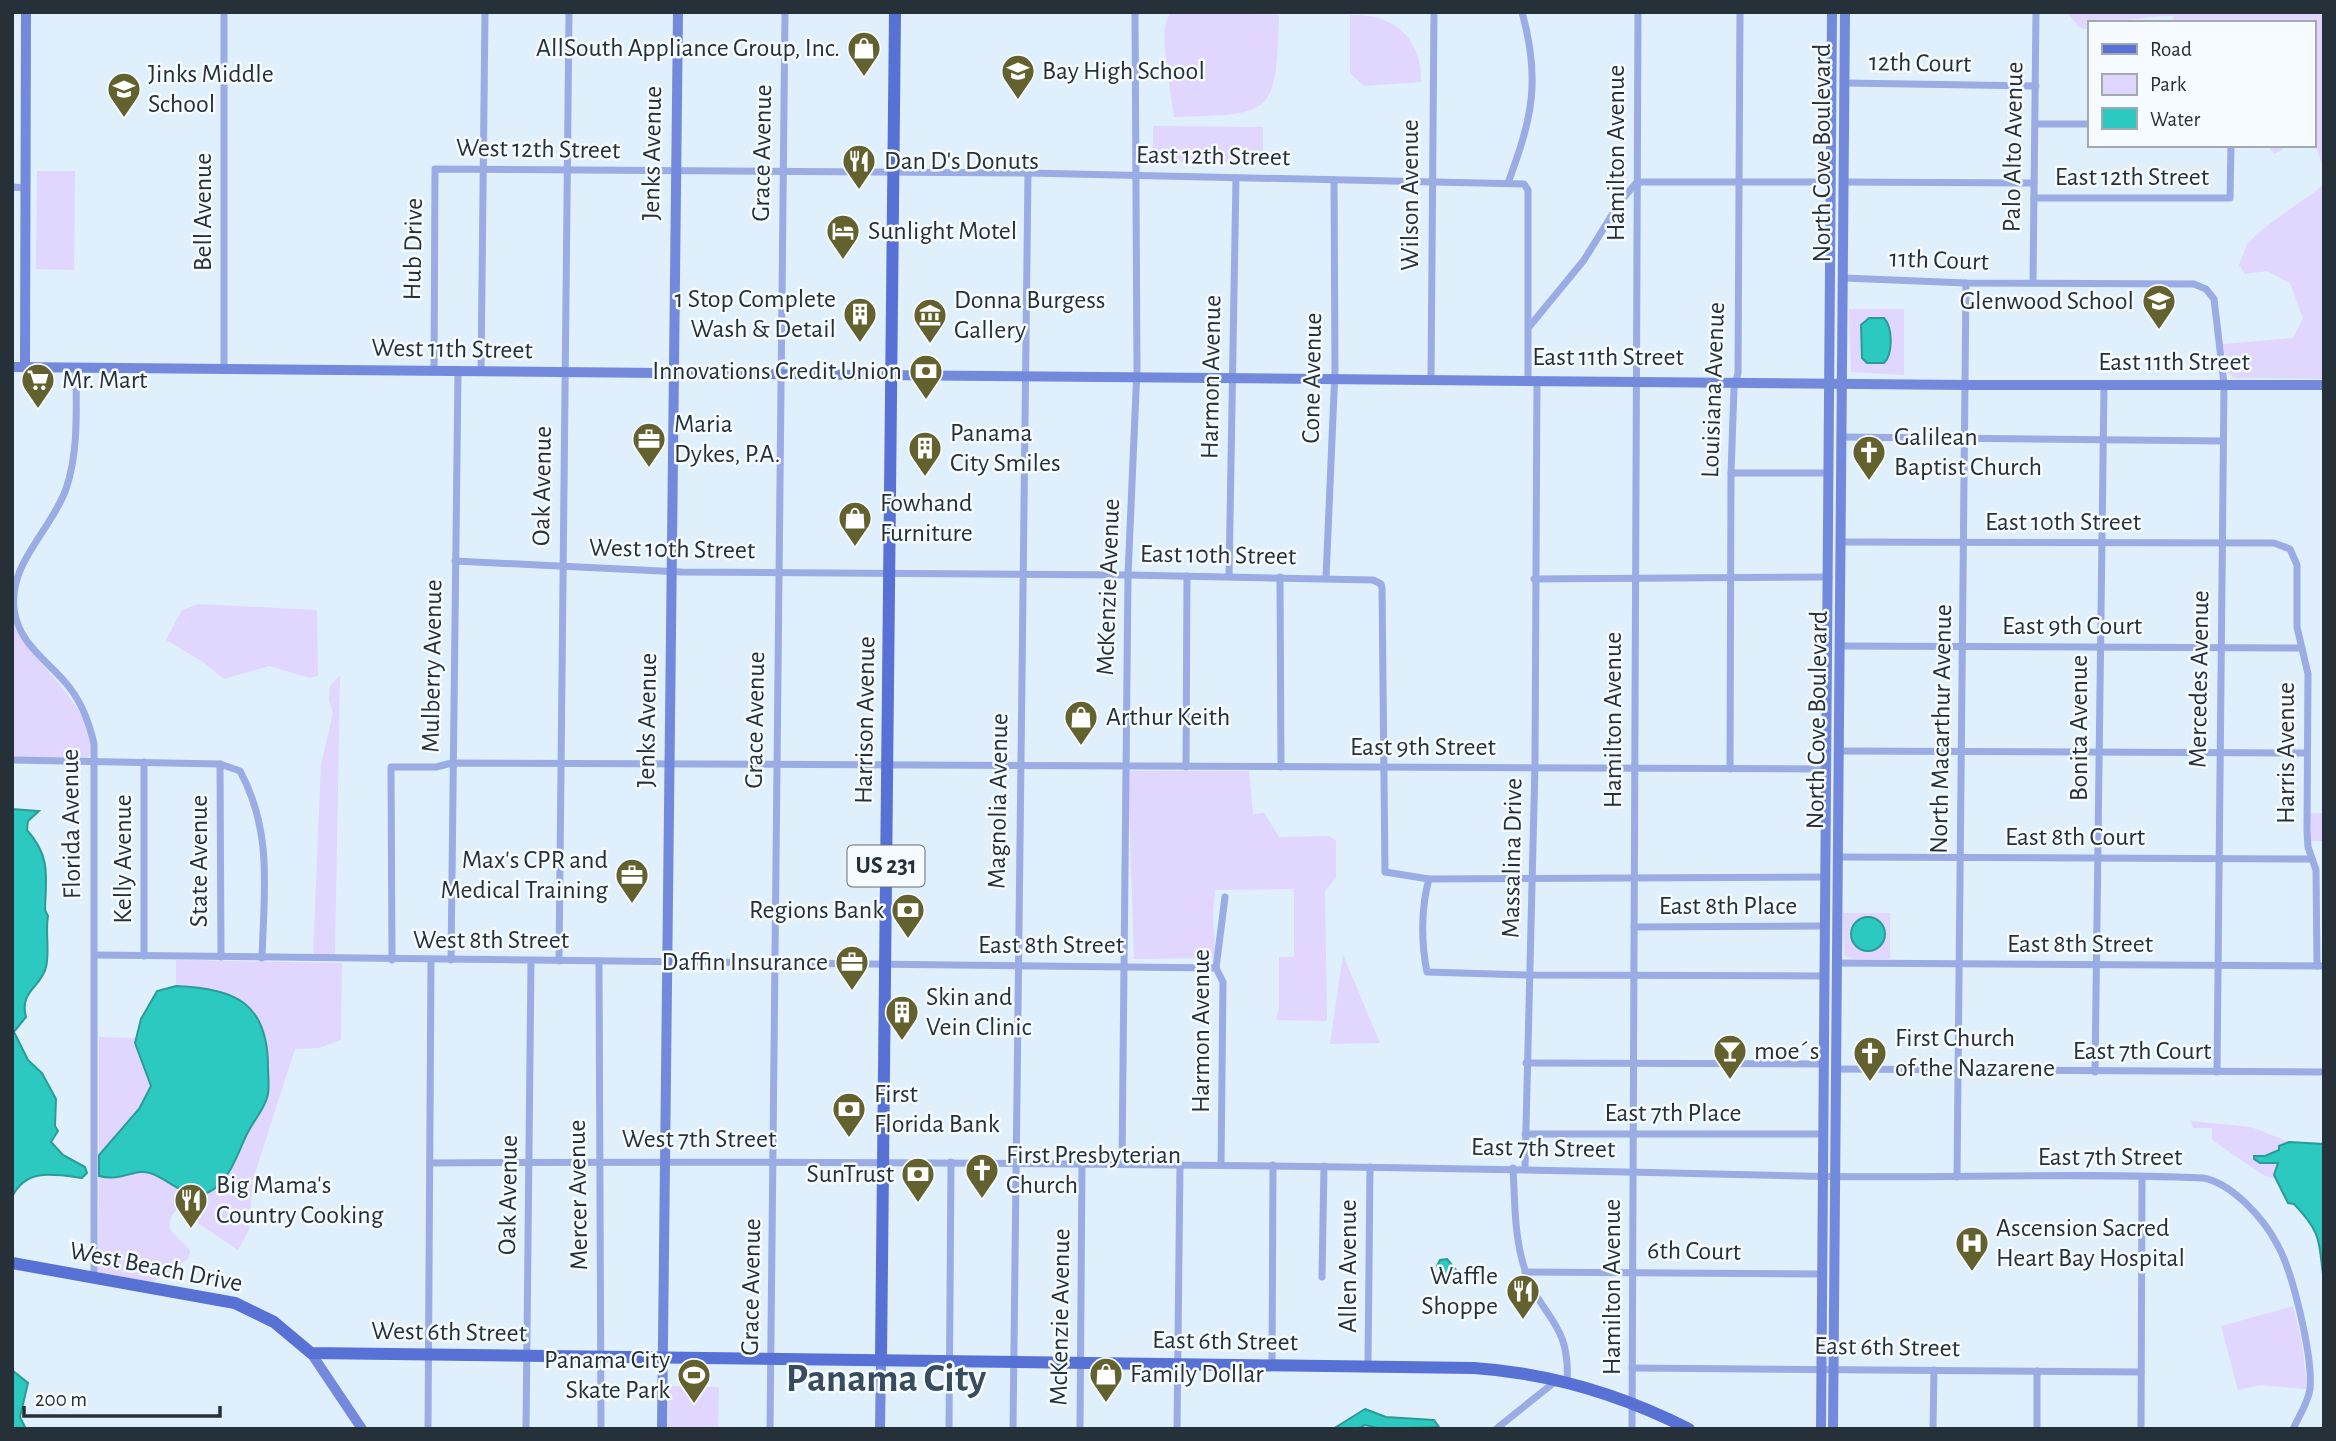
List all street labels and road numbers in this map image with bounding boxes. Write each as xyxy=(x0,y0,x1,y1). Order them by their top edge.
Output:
street label: North Cove Boulevard xyxy=(1809,44,1835,262)
street label: 12th Court xyxy=(1869,49,1971,77)
street label: Palo Alto Avenue xyxy=(1999,62,2027,232)
street label: Hamilton Avenue xyxy=(1603,65,1629,241)
street label: Grace Avenue xyxy=(748,84,776,222)
street label: Jenks Avenue xyxy=(638,86,666,220)
street label: Wilson Avenue xyxy=(1397,119,1423,271)
street label: West 12th Street xyxy=(456,135,620,163)
street label: East 12th Street xyxy=(1136,142,1290,170)
street label: Bell Avenue xyxy=(190,153,216,271)
street label: East 12th Street xyxy=(2055,164,2209,190)
street label: Hub Drive xyxy=(399,198,427,300)
street label: 11th Court xyxy=(1889,245,1989,275)
street label: Harmon Avenue xyxy=(1197,295,1225,459)
street label: Louisiana Avenue xyxy=(1697,302,1729,478)
street label: Cone Avenue xyxy=(1298,312,1326,444)
street label: West 11th Street xyxy=(371,335,533,363)
street label: East 11th Street xyxy=(1532,344,1684,370)
street label: East 11th Street xyxy=(2098,349,2250,375)
street label: Oak Avenue xyxy=(528,426,556,546)
street label: McKenzie Avenue xyxy=(1092,498,1124,676)
street label: East 10th Street xyxy=(1985,509,2141,535)
street label: West 10th Street xyxy=(589,535,755,563)
street label: East 10th Street xyxy=(1140,541,1296,569)
street label: Mulberry Avenue xyxy=(417,579,447,753)
street label: Mercedes Avenue xyxy=(2184,590,2214,768)
street label: North Macarthur Avenue xyxy=(1926,604,1956,854)
street label: North Cove Boulevard xyxy=(1802,610,1832,830)
street label: East 9th Court xyxy=(2002,613,2142,639)
street label: Hamilton Avenue xyxy=(1600,632,1626,808)
street label: Harrison Avenue xyxy=(851,636,879,804)
street label: Grace Avenue xyxy=(741,651,769,789)
street label: Jenks Avenue xyxy=(633,653,661,787)
street label: Bonita Avenue xyxy=(2066,655,2092,801)
street label: Harris Avenue xyxy=(2273,682,2299,824)
street label: Magnolia Avenue xyxy=(983,713,1013,889)
street label: East 9th Street xyxy=(1350,734,1496,760)
street label: Florida Avenue xyxy=(57,749,85,899)
street label: Massalina Drive xyxy=(1498,778,1526,938)
street label: Kelly Avenue xyxy=(110,794,136,924)
street label: State Avenue xyxy=(186,795,212,927)
street label: East 8th Court xyxy=(2005,824,2145,850)
road number: US 231 xyxy=(848,846,924,886)
street label: East 8th Place xyxy=(1659,893,1797,919)
street label: West 8th Street xyxy=(413,927,569,953)
street label: East 8th Street xyxy=(2007,931,2153,957)
street label: East 8th Street xyxy=(978,932,1124,958)
street label: Harmon Avenue xyxy=(1188,949,1214,1113)
street label: East 7th Court xyxy=(2073,1038,2211,1064)
street label: East 7th Place xyxy=(1604,1100,1742,1126)
street label: Mercer Avenue xyxy=(564,1119,592,1271)
street label: West 7th Street xyxy=(622,1126,776,1152)
street label: East 7th Street xyxy=(1471,1134,1615,1162)
street label: Oak Avenue xyxy=(494,1135,522,1255)
street label: East 7th Street xyxy=(2038,1144,2182,1170)
street label: Allen Avenue xyxy=(1335,1199,1361,1333)
street label: Hamilton Avenue xyxy=(1599,1199,1625,1375)
street label: Grace Avenue xyxy=(737,1218,765,1356)
street label: McKenzie Avenue xyxy=(1045,1228,1075,1406)
street label: West Beach Drive xyxy=(67,1237,245,1297)
street label: 6th Court xyxy=(1647,1237,1741,1265)
street label: West 6th Street xyxy=(371,1318,527,1346)
street label: East 6th Street xyxy=(1152,1327,1298,1355)
street label: East 6th Street xyxy=(1814,1333,1960,1361)

